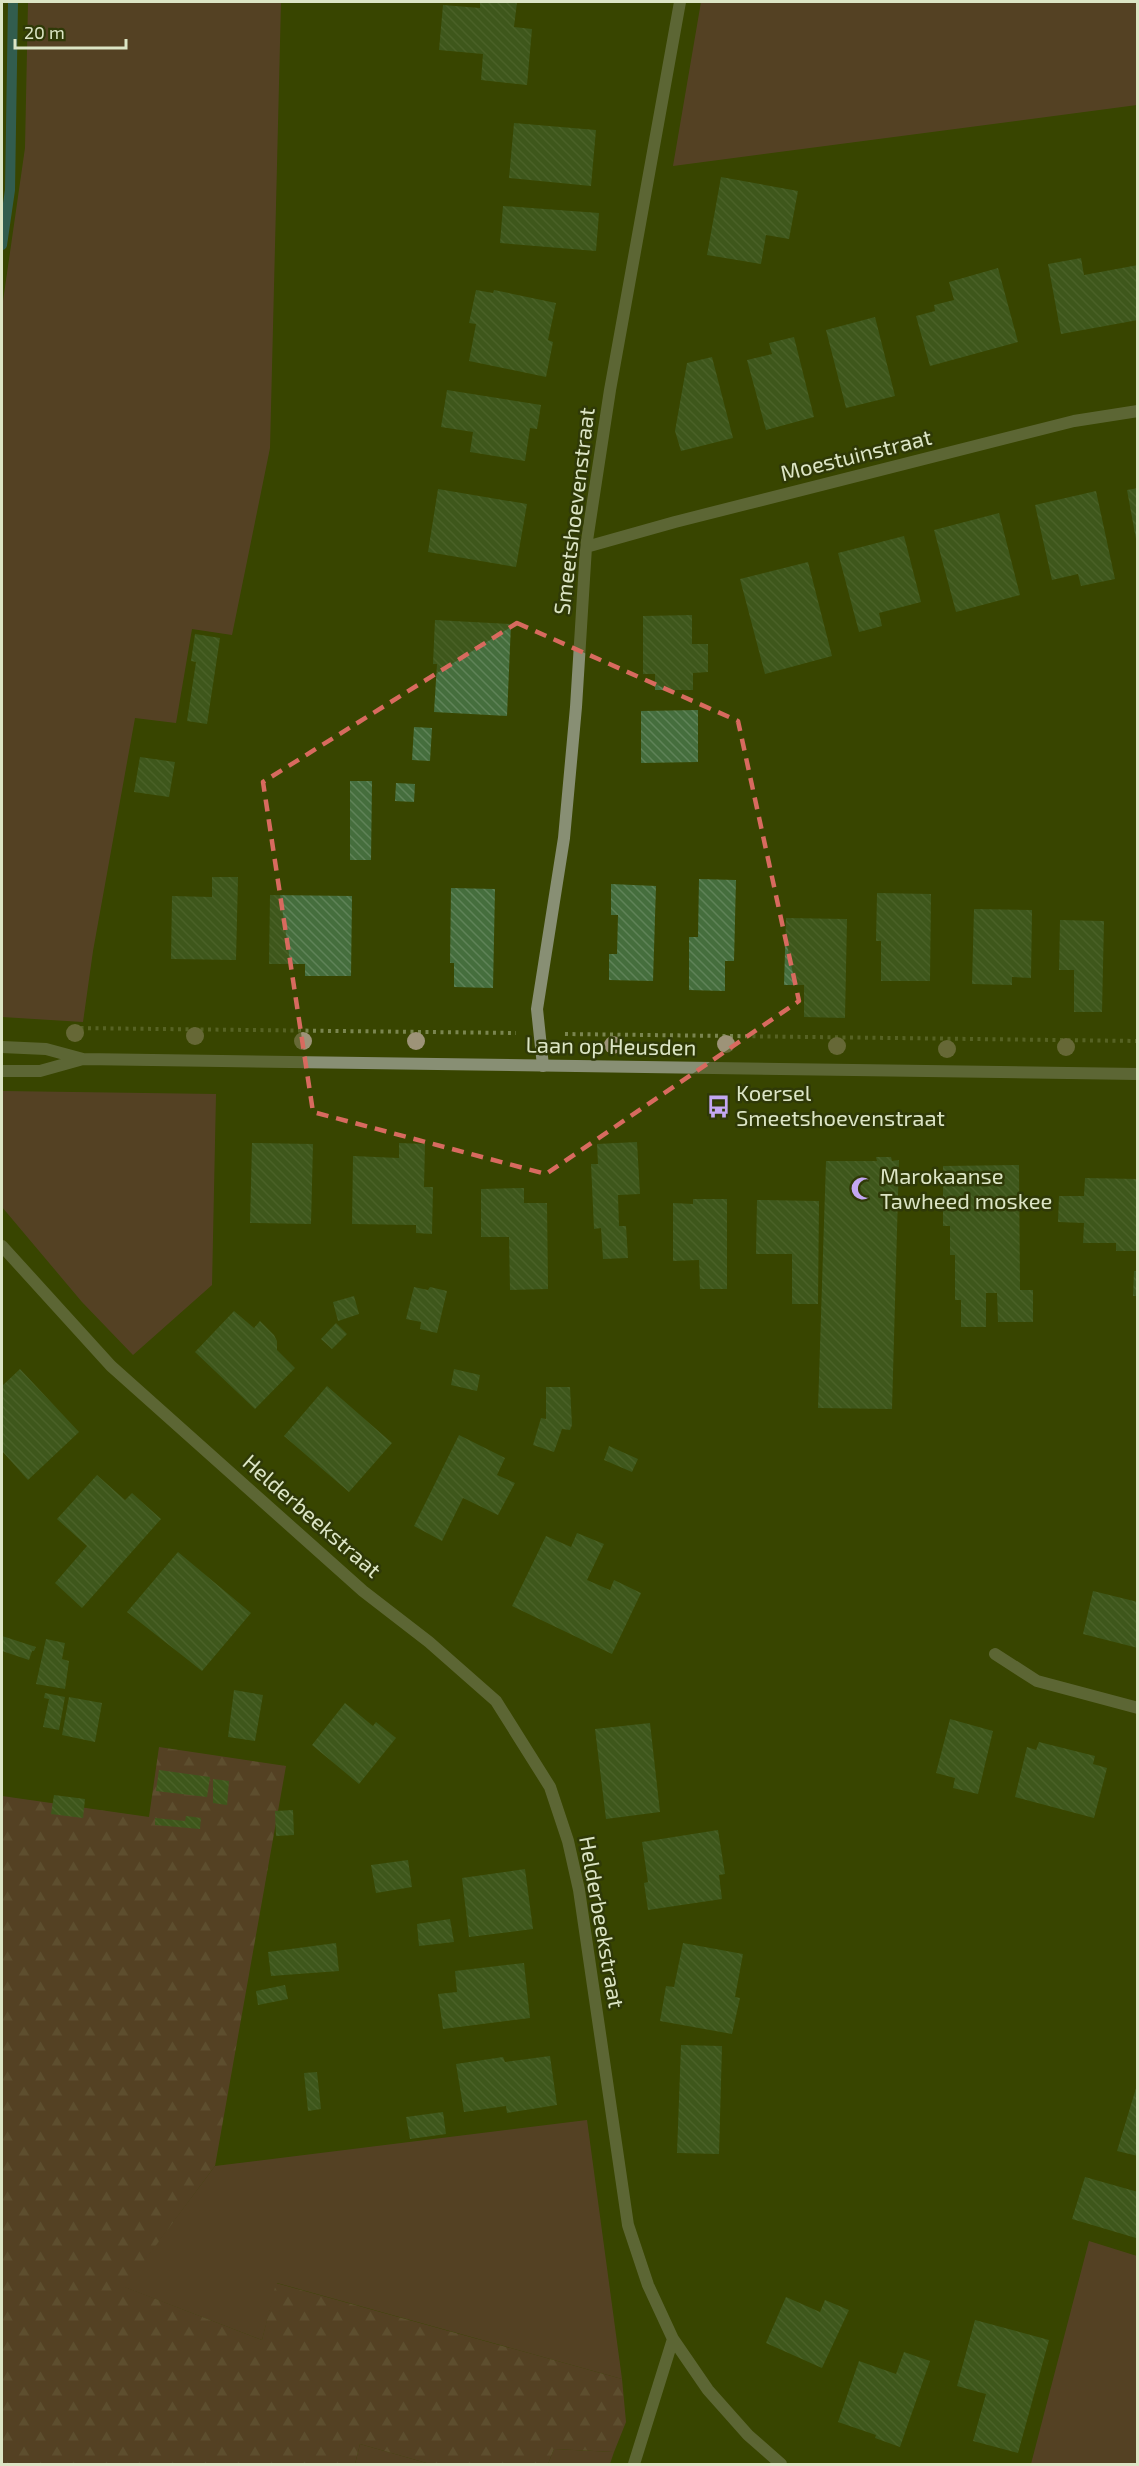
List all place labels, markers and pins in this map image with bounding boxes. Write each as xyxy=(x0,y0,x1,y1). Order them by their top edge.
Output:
place label: Koersel Smeetshoevenstraat xyxy=(736,1079,945,1130)
bus stop icon: Koersel Smeetshoevenstraat xyxy=(705,1093,731,1119)
place label: Marokaanse Tawheed moskee xyxy=(880,1162,1052,1213)
mosque icon: Marokaanse Tawheed moskee xyxy=(849,1176,875,1202)

